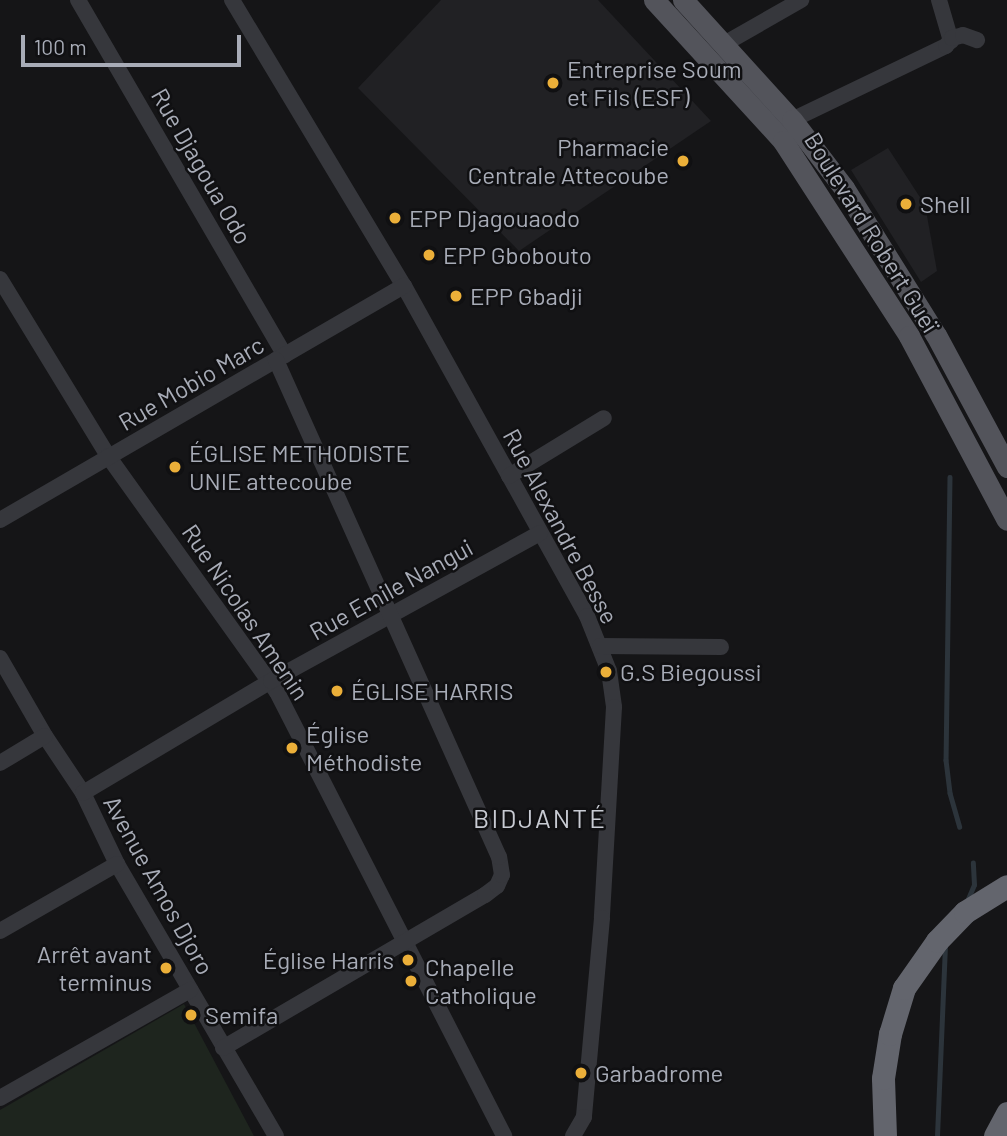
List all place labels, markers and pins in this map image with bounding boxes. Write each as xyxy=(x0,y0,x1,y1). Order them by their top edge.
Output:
place label: Entreprise Soum et Fils (ESF) xyxy=(567,55,742,111)
marker: Entreprise Soum et Fils (ESF) xyxy=(545,75,561,91)
place label: Pharmacie Centrale Attecoube xyxy=(468,133,669,189)
marker: Pharmacie Centrale Attecoube xyxy=(675,153,691,169)
place label: Shell xyxy=(920,190,971,218)
marker: Shell xyxy=(898,196,914,212)
place label: EPP Djagouaodo xyxy=(409,204,580,232)
marker: EPP Djagouaodo xyxy=(387,210,403,226)
place label: EPP Gbobouto xyxy=(443,241,592,269)
marker: EPP Gbobouto xyxy=(421,247,437,263)
place label: EPP Gbadji xyxy=(470,282,583,310)
marker: EPP Gbadji xyxy=(448,288,464,304)
place label: ÉGLISE METHODISTE UNIE attecoube xyxy=(189,439,410,495)
marker: ÉGLISE METHODISTE UNIE attecoube xyxy=(167,459,183,475)
place label: G.S Biegoussi xyxy=(620,658,762,686)
marker: G.S Biegoussi xyxy=(598,664,614,680)
place label: ÉGLISE HARRIS xyxy=(351,677,513,705)
marker: ÉGLISE HARRIS xyxy=(329,683,345,699)
place label: Église Méthodiste xyxy=(306,720,422,776)
marker: Église Méthodiste xyxy=(284,740,300,756)
place label: Arrêt avant terminus xyxy=(37,940,152,996)
place label: Église Harris xyxy=(263,946,394,974)
marker: Église Harris xyxy=(400,952,416,968)
place label: Chapelle Catholique xyxy=(425,953,537,1009)
marker: Arrêt avant terminus xyxy=(158,960,174,976)
marker: Chapelle Catholique xyxy=(403,973,419,989)
place label: Semifa xyxy=(205,1001,278,1029)
marker: Semifa xyxy=(183,1007,199,1023)
place label: Garbadrome xyxy=(595,1059,723,1087)
marker: Garbadrome xyxy=(573,1065,589,1081)

